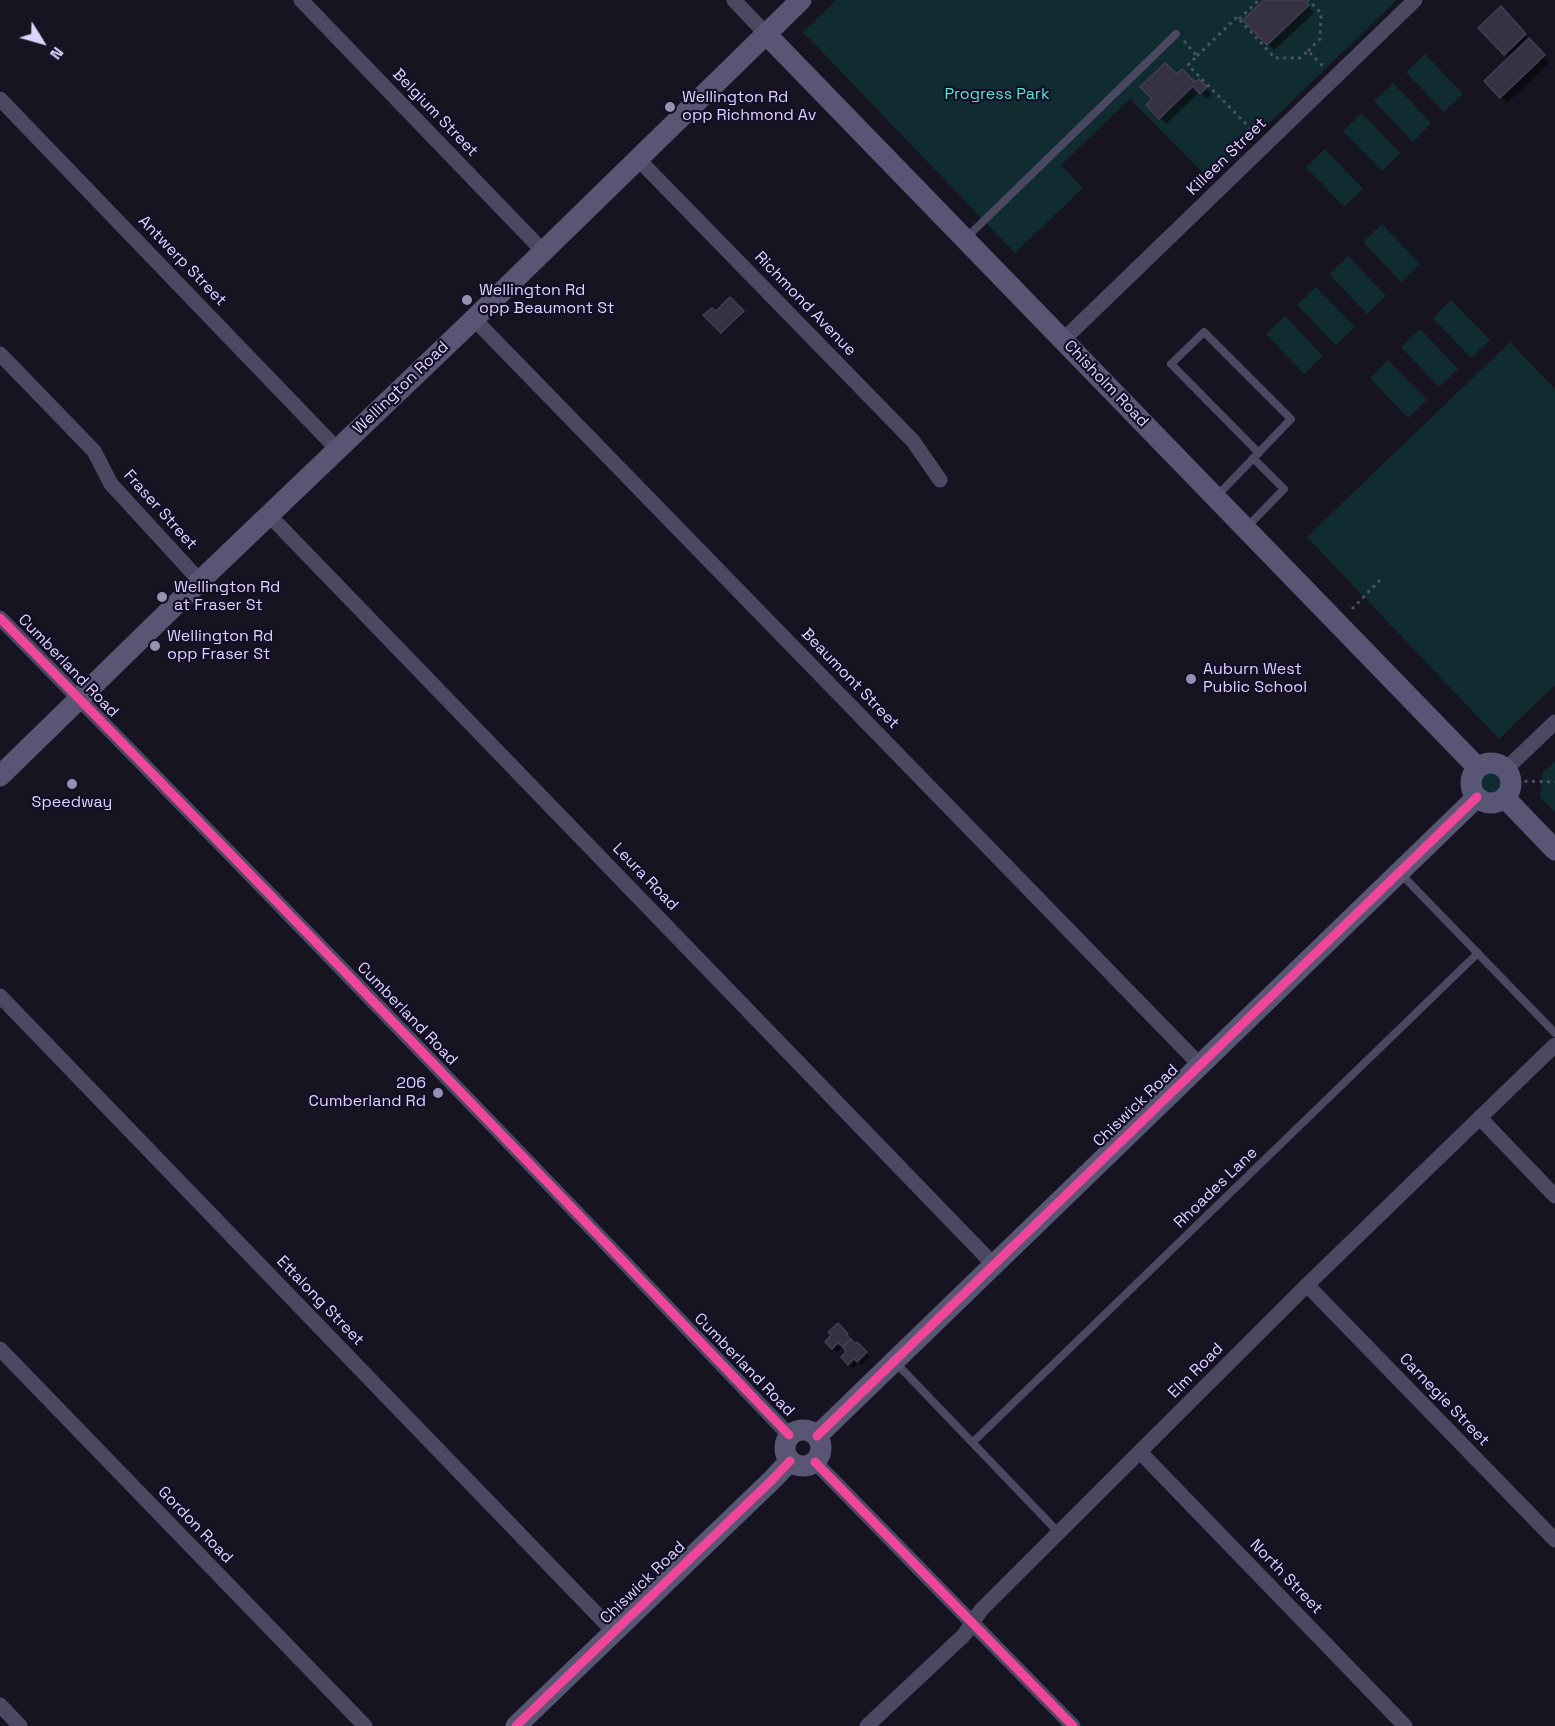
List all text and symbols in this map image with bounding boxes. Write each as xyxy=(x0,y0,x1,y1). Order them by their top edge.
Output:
north arrow xyxy=(12,12,72,72)
text: N xyxy=(45,43,68,64)
street label: Belgium Street xyxy=(388,65,482,161)
park label: Progress Park xyxy=(945,85,1049,105)
place label: Wellington Rd opp Richmond Av xyxy=(682,88,816,126)
marker: Wellington Rd opp Richmond Av xyxy=(663,100,677,114)
street label: Killeen Street xyxy=(1183,114,1271,200)
street label: Antwerp Street xyxy=(134,212,230,310)
street label: Richmond Avenue xyxy=(750,248,860,360)
place label: Wellington Rd opp Beaumont St xyxy=(479,281,614,319)
marker: Wellington Rd opp Beaumont St xyxy=(460,293,474,307)
street label: Chisholm Road xyxy=(1060,337,1152,431)
street label: Wellington Road xyxy=(349,338,453,438)
street label: Fraser Street xyxy=(119,466,201,554)
place label: Wellington Rd at Fraser St xyxy=(174,578,280,616)
marker: Wellington Rd at Fraser St xyxy=(155,590,169,604)
street label: Cumberland Road xyxy=(14,610,122,722)
street label: Beaumont Street xyxy=(797,625,903,733)
place label: Wellington Rd opp Fraser St xyxy=(167,627,273,665)
marker: Wellington Rd opp Fraser St xyxy=(148,639,162,653)
place label: Auburn West Public School xyxy=(1203,660,1307,698)
marker: Auburn West Public School xyxy=(1184,672,1198,686)
marker: Speedway xyxy=(65,777,79,791)
place label: Speedway xyxy=(32,793,112,813)
street label: Leura Road xyxy=(608,839,682,915)
street label: Cumberland Road xyxy=(353,958,461,1070)
street label: Chiswick Road xyxy=(1090,1061,1182,1151)
place label: 206 Cumberland Rd xyxy=(309,1074,426,1112)
marker: 206 Cumberland Rd xyxy=(431,1086,445,1100)
street label: Rhoades Lane xyxy=(1170,1143,1262,1233)
street label: Ettalong Street xyxy=(272,1252,368,1350)
street label: Cumberland Road xyxy=(690,1309,798,1421)
street label: Elm Road xyxy=(1164,1339,1228,1403)
street label: Carnegie Street xyxy=(1395,1350,1493,1450)
street label: Gordon Road xyxy=(154,1483,236,1567)
street label: North Street xyxy=(1245,1536,1327,1618)
street label: Chiswick Road xyxy=(597,1538,689,1628)

